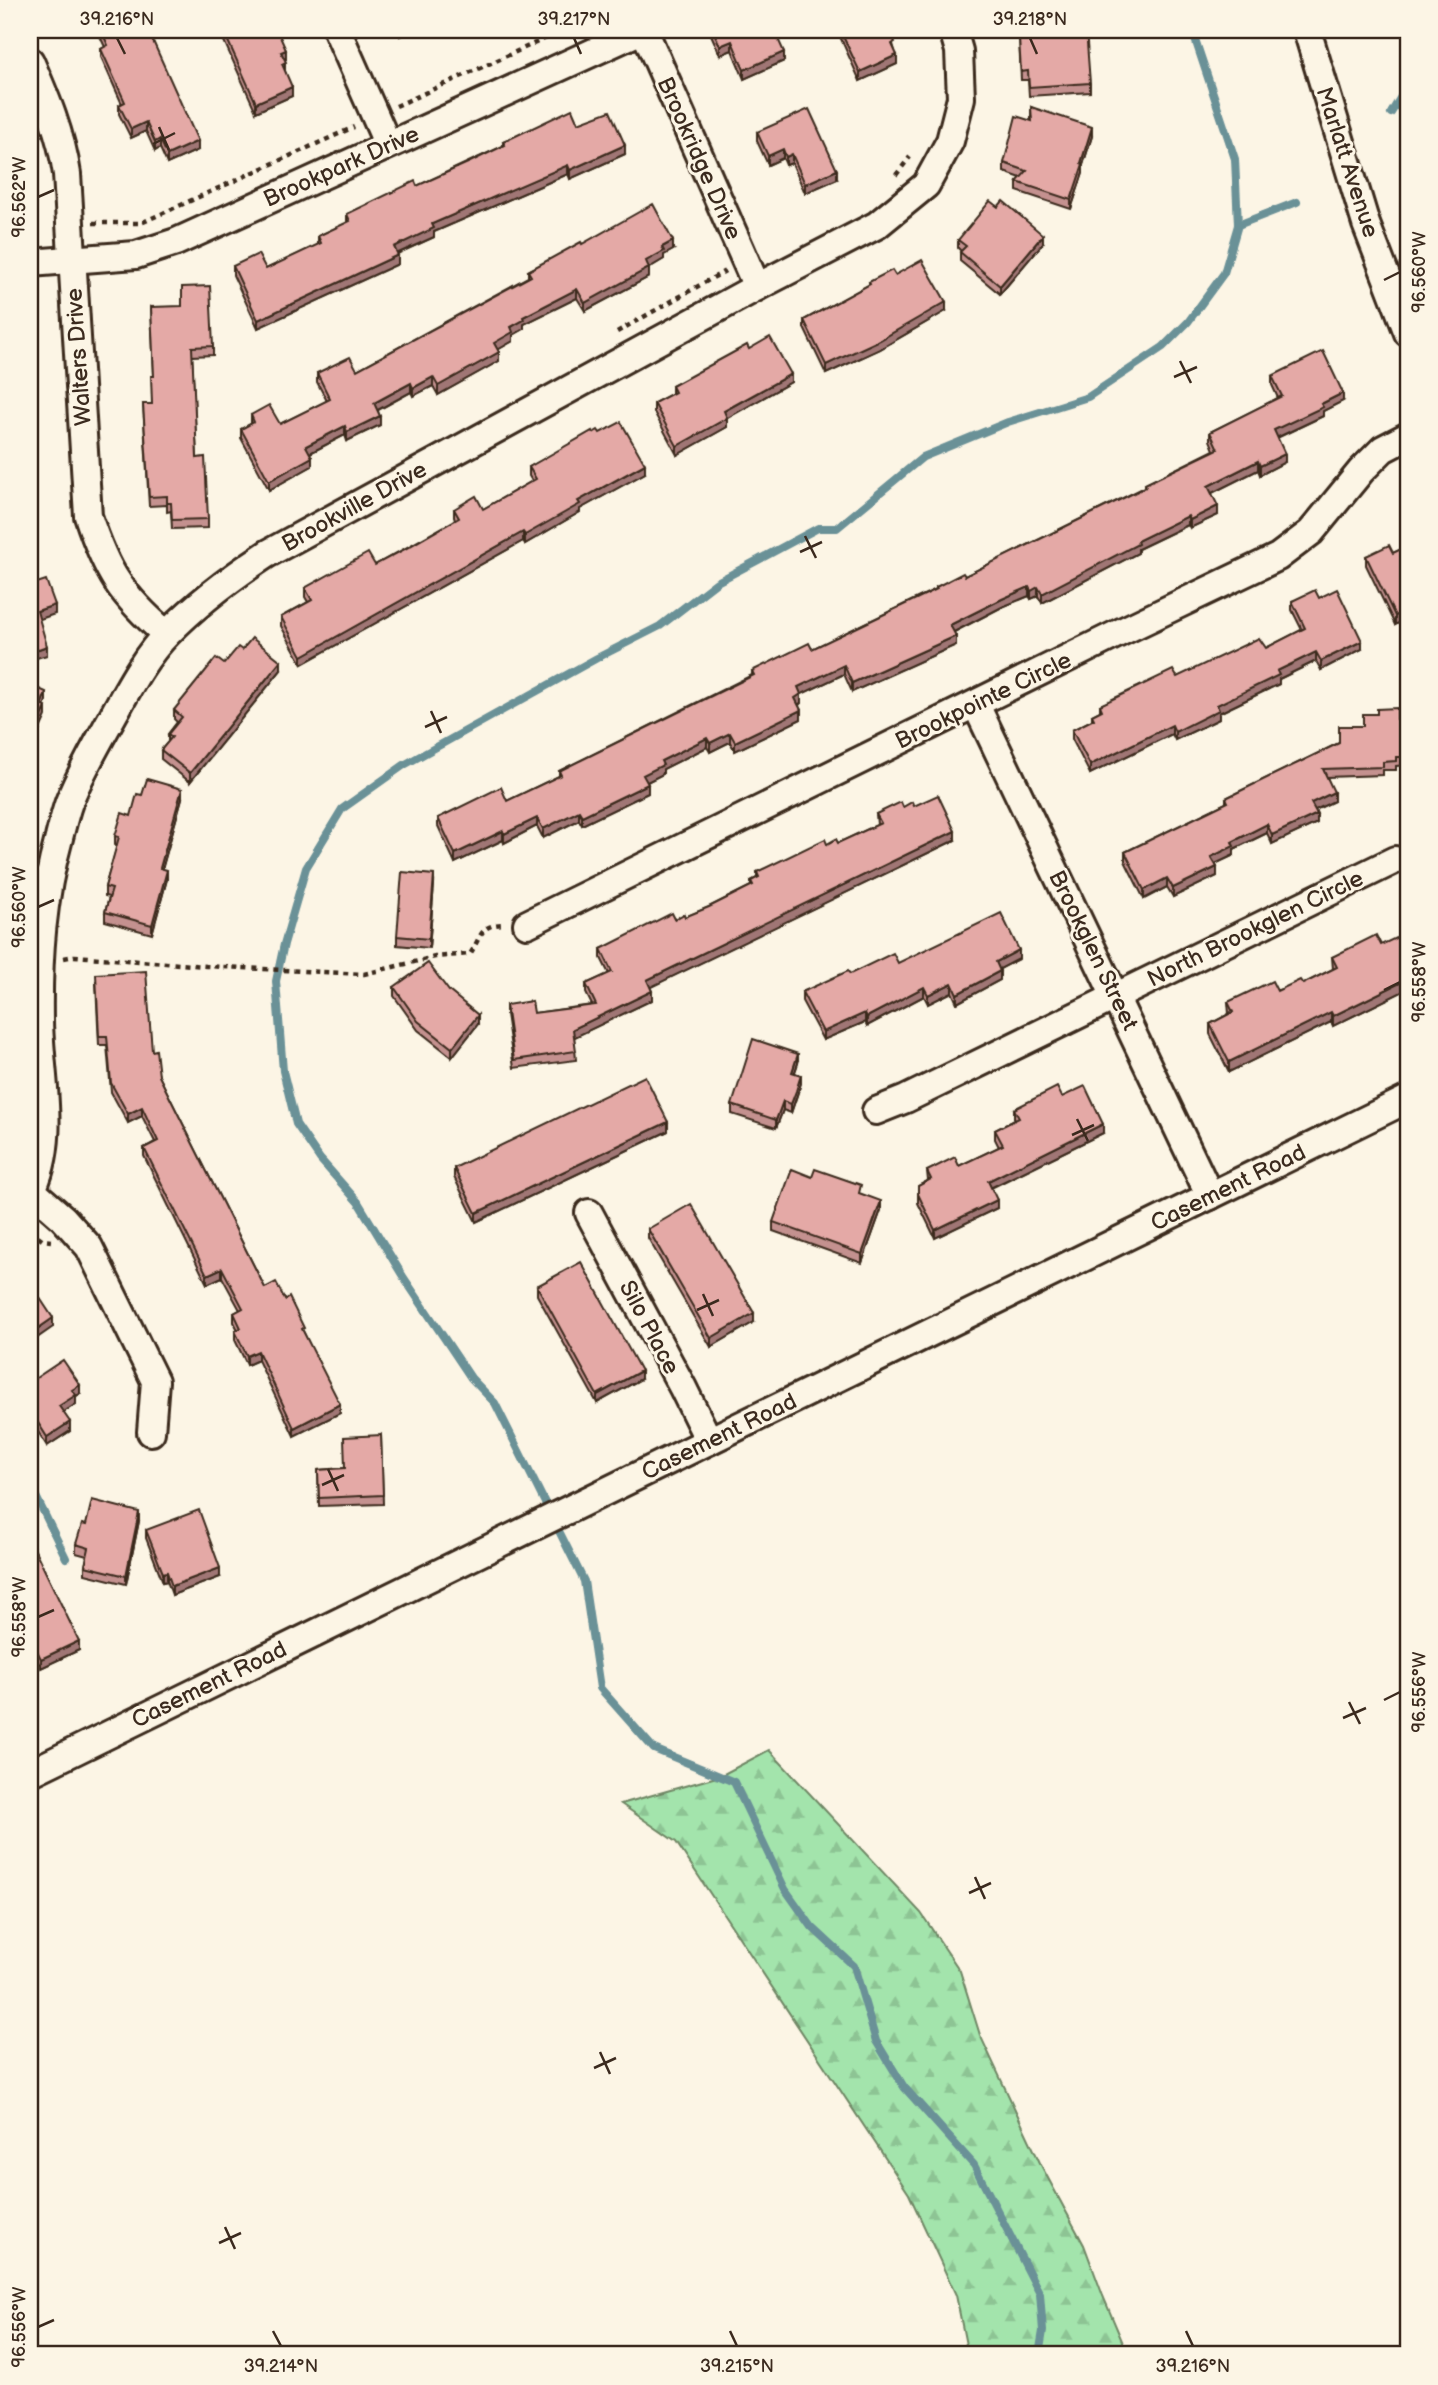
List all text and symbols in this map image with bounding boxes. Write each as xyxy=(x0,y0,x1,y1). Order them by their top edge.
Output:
text: 39.216°N xyxy=(80,9,154,30)
text: 39.217°N xyxy=(538,9,610,30)
text: 39.218°N xyxy=(993,9,1067,30)
street label: Brookridge Drive xyxy=(651,73,747,244)
street label: Marlatt Avenue xyxy=(1310,83,1385,241)
street label: Brookpark Drive xyxy=(259,120,423,214)
text: 96.562°W xyxy=(9,156,30,237)
text: 96.560°W xyxy=(1409,231,1430,313)
street label: Walters Drive xyxy=(60,287,98,427)
street label: Brookville Drive xyxy=(277,455,432,558)
street label: Brookpointe Circle xyxy=(891,646,1076,756)
street label: North Brookglen Circle xyxy=(1143,864,1368,993)
text: 96.560°W xyxy=(9,866,30,948)
street label: Brookglen Street xyxy=(1042,866,1144,1035)
text: 96.558°W xyxy=(1409,941,1430,1022)
street label: Casement Road xyxy=(1146,1138,1310,1238)
street label: Silo Place xyxy=(613,1276,685,1379)
street label: Casement Road xyxy=(637,1387,801,1487)
text: 96.558°W xyxy=(9,1576,30,1657)
street label: Casement Road xyxy=(127,1635,291,1735)
text: 96.556°W xyxy=(1409,1651,1430,1732)
text: 96.556°W xyxy=(9,2286,30,2367)
text: 39.214°N xyxy=(244,2356,318,2377)
text: 39.215°N xyxy=(700,2356,774,2377)
text: 39.216°N xyxy=(1156,2356,1230,2377)

